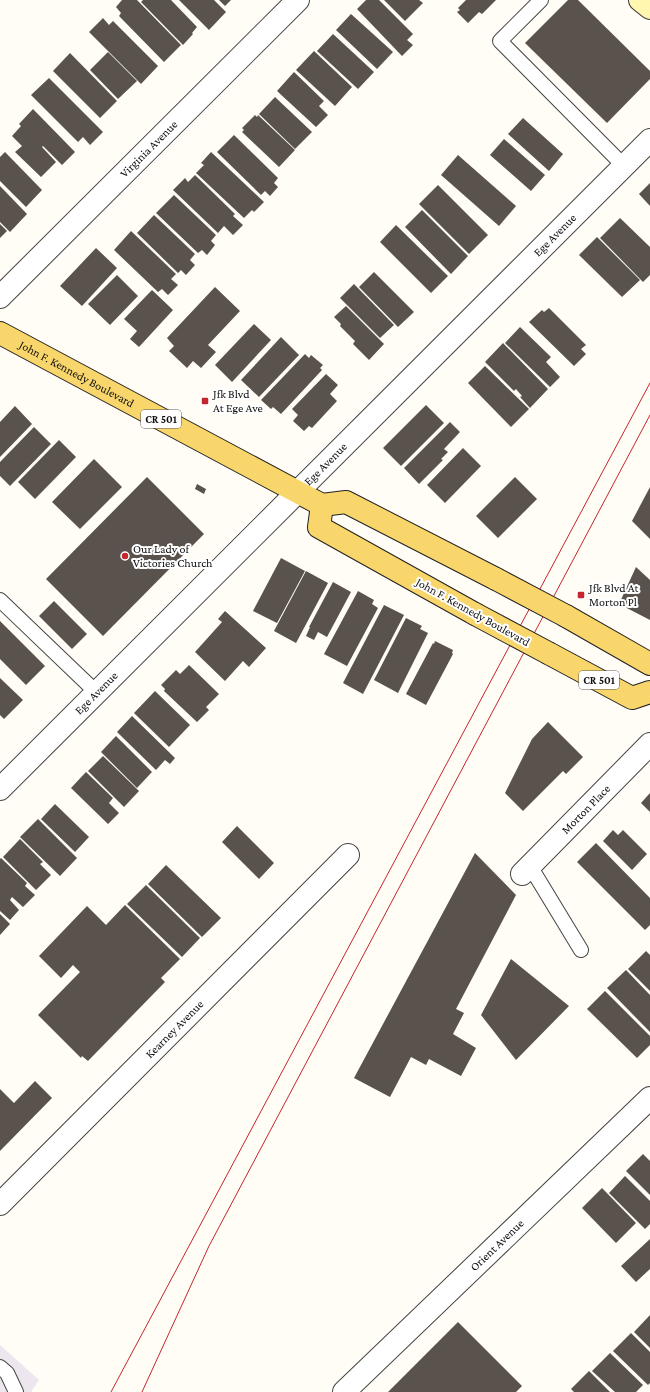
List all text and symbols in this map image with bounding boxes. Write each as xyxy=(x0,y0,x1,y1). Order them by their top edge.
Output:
street label: Virginia Avenue xyxy=(117,117,180,180)
street label: Ege Avenue xyxy=(530,211,579,259)
street label: John F. Kennedy Boulevard xyxy=(16,337,137,411)
place label: Jfk Blvd At Ege Ave xyxy=(212,387,263,415)
marker: Jfk Blvd At Ege Ave xyxy=(200,396,210,406)
road number: CR 501 xyxy=(141,410,181,428)
street label: Ege Avenue xyxy=(301,440,350,488)
place label: Our Lady of Victories Church xyxy=(133,542,213,570)
marker: Our Lady of Victories Church xyxy=(120,551,130,561)
street label: John F. Kennedy Boulevard xyxy=(413,574,533,650)
place label: Jfk Blvd At Morton Pl xyxy=(588,581,640,609)
marker: Jfk Blvd At Morton Pl xyxy=(576,590,586,600)
street label: Ege Avenue xyxy=(72,668,121,717)
road number: CR 501 xyxy=(579,671,619,689)
street label: Morton Place xyxy=(559,782,613,837)
street label: Kearney Avenue xyxy=(142,997,206,1061)
street label: Orient Avenue xyxy=(467,1216,527,1274)

